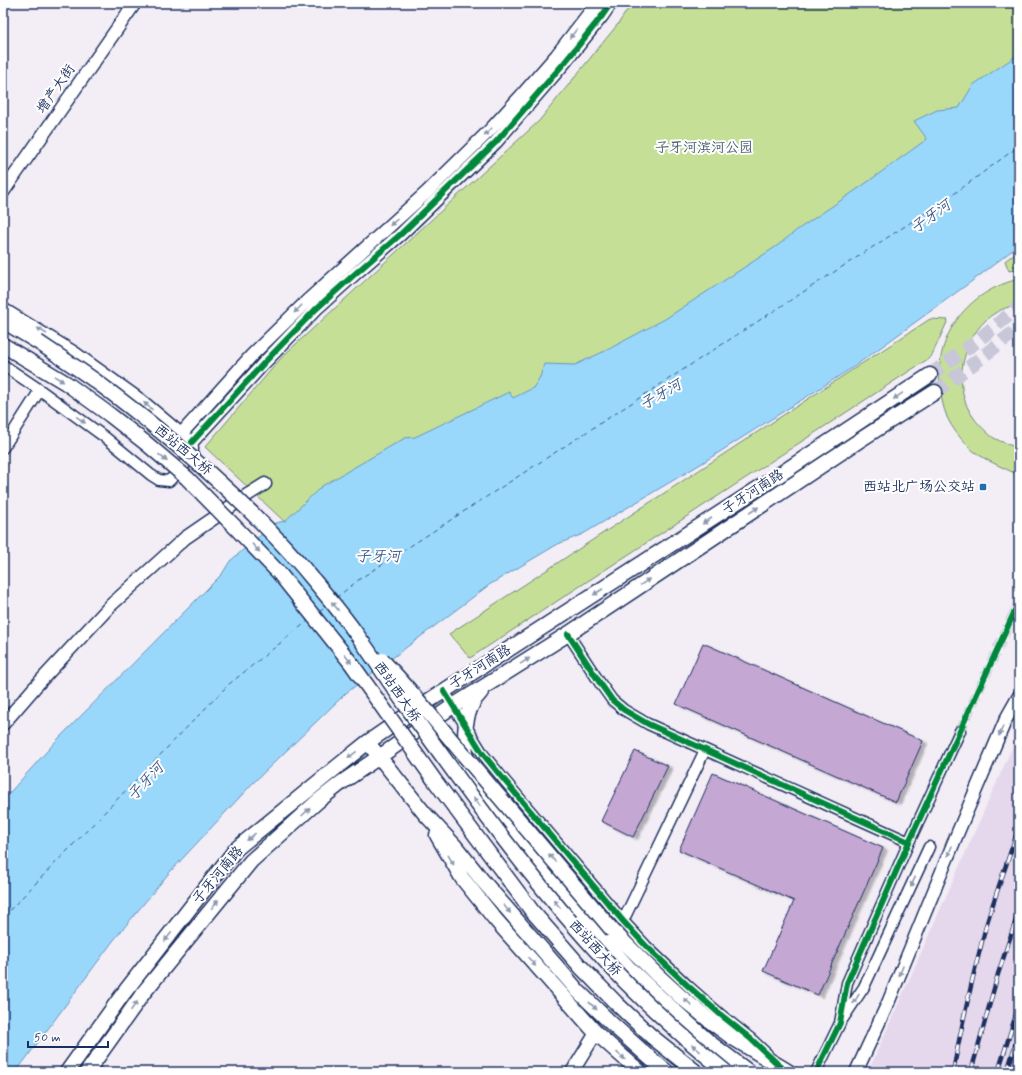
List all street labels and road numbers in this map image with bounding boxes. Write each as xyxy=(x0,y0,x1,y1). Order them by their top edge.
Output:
street label: 增产大街 xyxy=(33,61,79,117)
street label: 西站西大桥 xyxy=(150,421,216,479)
street label: 子牙河南路 xyxy=(719,465,787,519)
street label: 子牙河南路 xyxy=(446,641,514,693)
street label: 西站西大桥 xyxy=(370,658,424,726)
street label: 子牙河南路 xyxy=(189,842,247,908)
street label: 西站西大桥 xyxy=(565,916,625,980)

